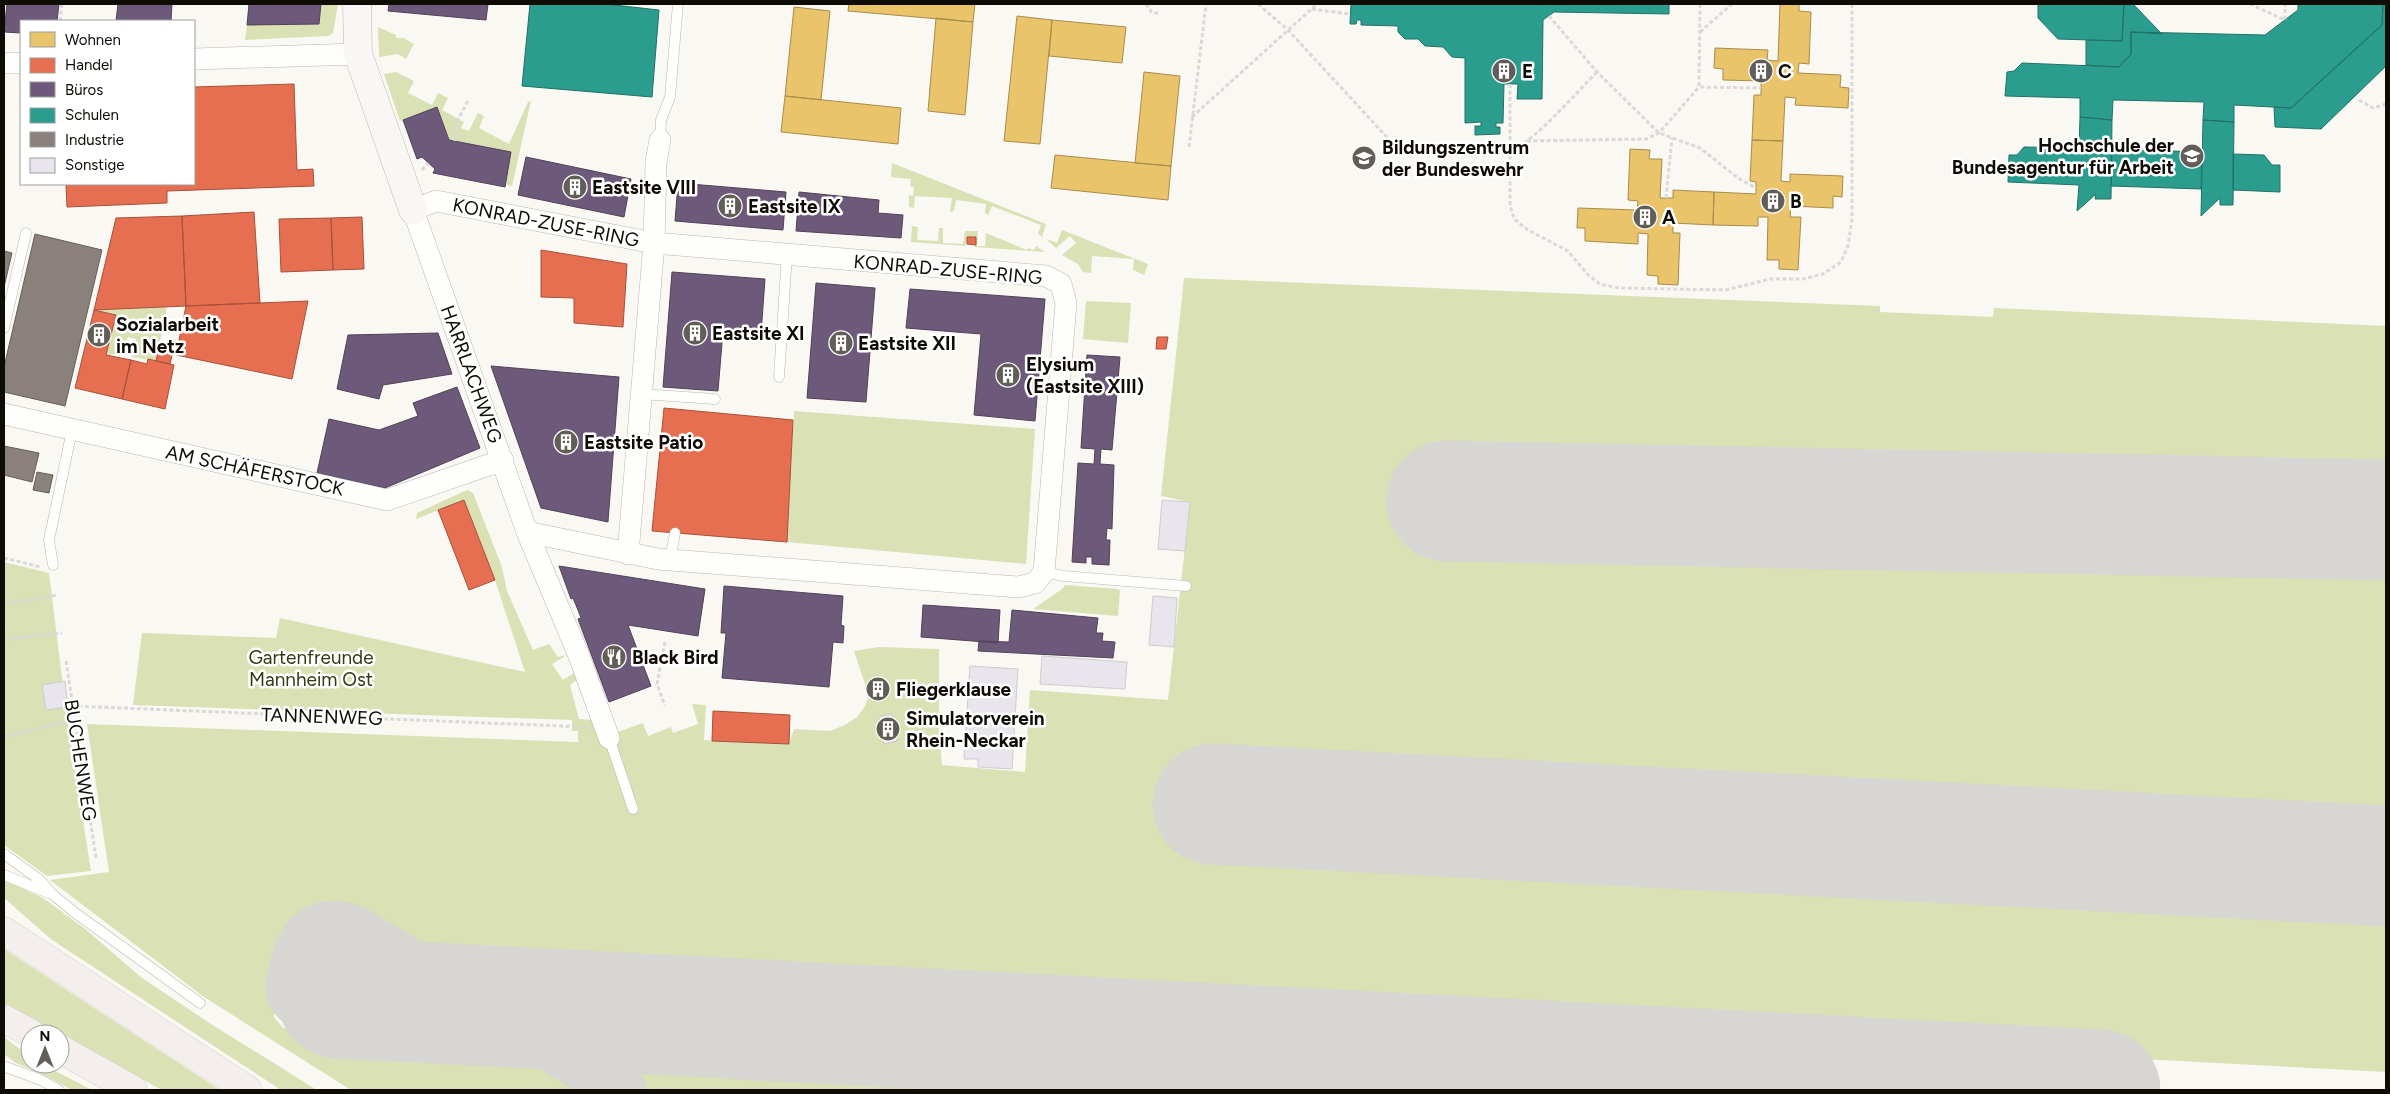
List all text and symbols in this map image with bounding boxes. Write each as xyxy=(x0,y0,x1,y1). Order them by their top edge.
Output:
legend xyxy=(20,20,195,185)
text: Wohnen xyxy=(65,31,121,49)
text: Handel xyxy=(65,56,113,74)
building icon: E xyxy=(1491,58,1517,84)
building icon: C xyxy=(1748,58,1774,84)
place label: E xyxy=(1522,60,1533,83)
place label: C xyxy=(1778,60,1792,83)
text: Büros xyxy=(65,81,103,99)
text: Schulen xyxy=(65,106,119,124)
text: Industrie xyxy=(65,131,124,149)
place label: Hochschule der Bundesagentur für Arbeit xyxy=(1952,134,2174,179)
place label: Bildungszentrum der Bundeswehr xyxy=(1382,136,1529,181)
school or university icon: Hochschule der Bundesagentur für Arbeit xyxy=(2179,143,2205,169)
school or university icon: Bildungszentrum der Bundeswehr xyxy=(1351,145,1377,171)
text: Sonstige xyxy=(65,156,124,174)
building icon: Eastsite VIII xyxy=(562,174,588,200)
place label: Eastsite VIII xyxy=(592,176,696,199)
building icon: B xyxy=(1760,188,1786,214)
place label: B xyxy=(1790,190,1802,213)
street label: KONRAD-ZUSE-RING xyxy=(451,193,641,252)
building icon: Eastsite IX xyxy=(717,193,743,219)
place label: Eastsite IX xyxy=(748,195,841,218)
building icon: A xyxy=(1632,204,1658,230)
place label: A xyxy=(1662,206,1676,229)
street label: KONRAD-ZUSE-RING xyxy=(853,250,1043,289)
street label: HARRLACHWEG xyxy=(436,302,507,446)
place label: Sozialarbeit im Netz xyxy=(116,313,220,358)
building icon: Eastsite XI xyxy=(682,320,708,346)
building icon: Sozialarbeit im Netz xyxy=(86,322,112,348)
place label: Eastsite XI xyxy=(712,322,805,345)
building icon: Eastsite XII xyxy=(828,330,854,356)
place label: Eastsite XII xyxy=(858,332,956,355)
place label: Elysium (Eastsite XIII) xyxy=(1026,353,1144,398)
building icon: Elysium (Eastsite XIII) xyxy=(995,362,1021,388)
building icon: Eastsite Patio xyxy=(553,429,579,455)
place label: Eastsite Patio xyxy=(584,431,703,454)
street label: AM SCHÄFERSTOCK xyxy=(164,440,347,501)
restaurant icon: Black Bird xyxy=(601,644,627,670)
park label: Gartenfreunde Mannheim Ost xyxy=(248,646,374,691)
place label: Black Bird xyxy=(632,646,719,669)
building icon: Fliegerklause xyxy=(865,676,891,702)
place label: Fliegerklause xyxy=(896,678,1012,701)
street label: BUCHENWEG xyxy=(60,698,101,823)
street label: TANNENWEG xyxy=(261,703,383,730)
place label: Simulatorverein Rhein-Neckar xyxy=(906,707,1045,752)
building icon: Simulatorverein Rhein-Neckar xyxy=(875,716,901,742)
north arrow xyxy=(20,1024,70,1074)
text: N xyxy=(40,1028,50,1045)

